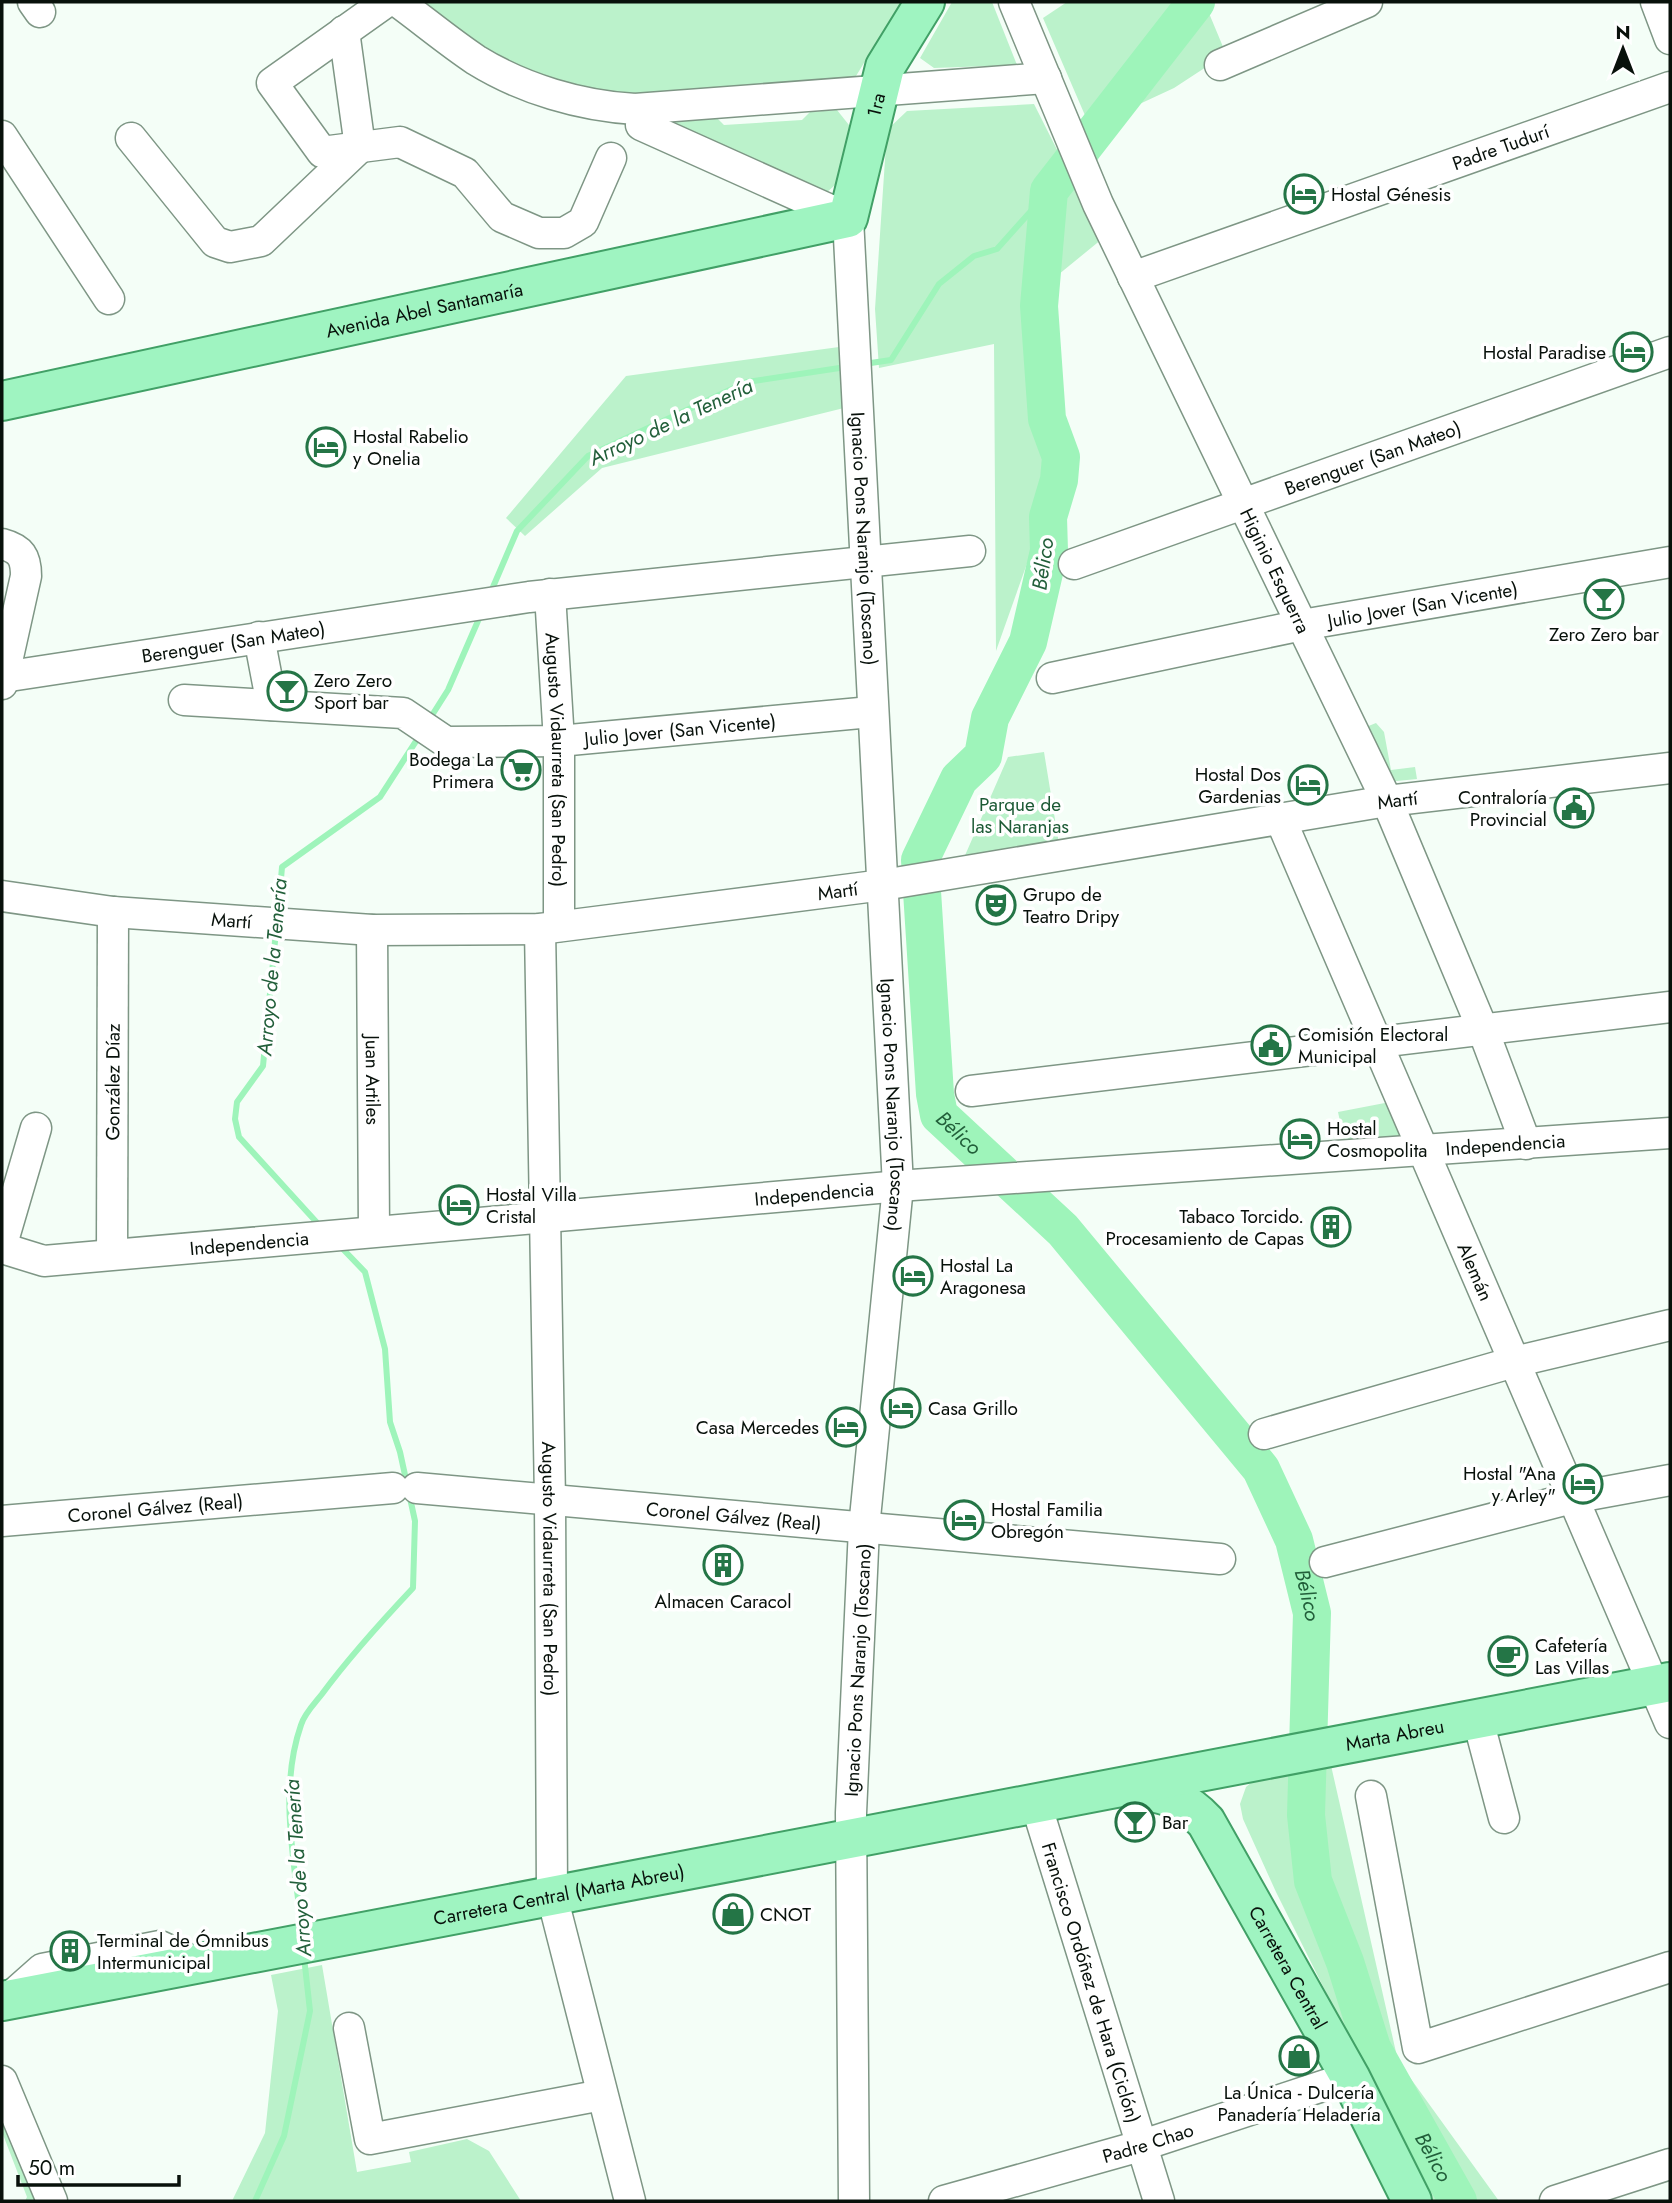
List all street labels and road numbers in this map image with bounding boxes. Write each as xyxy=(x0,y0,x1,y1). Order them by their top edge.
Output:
street label: 1ra xyxy=(860,90,892,120)
street label: Padre Tudurí xyxy=(1448,117,1554,177)
street label: Avenida Abel Santamaría xyxy=(323,275,525,344)
street label: Ignacio Pons Naranjo (Toscano) xyxy=(845,411,885,666)
street label: Berenguer (San Mateo) xyxy=(1281,414,1465,502)
street label: Higinio Esquerra xyxy=(1234,503,1317,638)
street label: Julio Jover (San Vicente) xyxy=(1323,575,1520,634)
street label: Berenguer (San Mateo) xyxy=(140,615,327,669)
street label: Augusto Vidaurreta (San Pedro) xyxy=(539,632,573,887)
street label: Julio Jover (San Vicente) xyxy=(580,707,777,752)
street label: Martí xyxy=(1375,784,1420,816)
street label: Martí xyxy=(816,875,861,907)
street label: Martí xyxy=(210,905,254,935)
street label: Ignacio Pons Naranjo (Toscano) xyxy=(874,977,912,1233)
street label: González Díaz xyxy=(99,1023,126,1141)
street label: Juan Artiles xyxy=(359,1032,387,1125)
street label: Independencia xyxy=(1445,1127,1566,1162)
street label: Independencia xyxy=(753,1175,875,1212)
street label: Independencia xyxy=(188,1224,310,1262)
street label: Alemán xyxy=(1451,1238,1500,1305)
street label: Augusto Vidaurreta (San Pedro) xyxy=(535,1441,564,1696)
street label: Coronel Gálvez (Real) xyxy=(67,1487,244,1529)
street label: Coronel Gálvez (Real) xyxy=(645,1495,823,1537)
street label: Ignacio Pons Naranjo (Toscano) xyxy=(838,1543,878,1797)
street label: Marta Abreu xyxy=(1343,1712,1446,1757)
street label: Francisco Ordóñez de Hara (Ciclón) xyxy=(1035,1839,1148,2126)
street label: Carretera Central (Marta Abreu) xyxy=(431,1857,687,1932)
street label: Carretera Central xyxy=(1242,1901,1334,2034)
street label: Padre Chao xyxy=(1099,2116,1197,2169)

